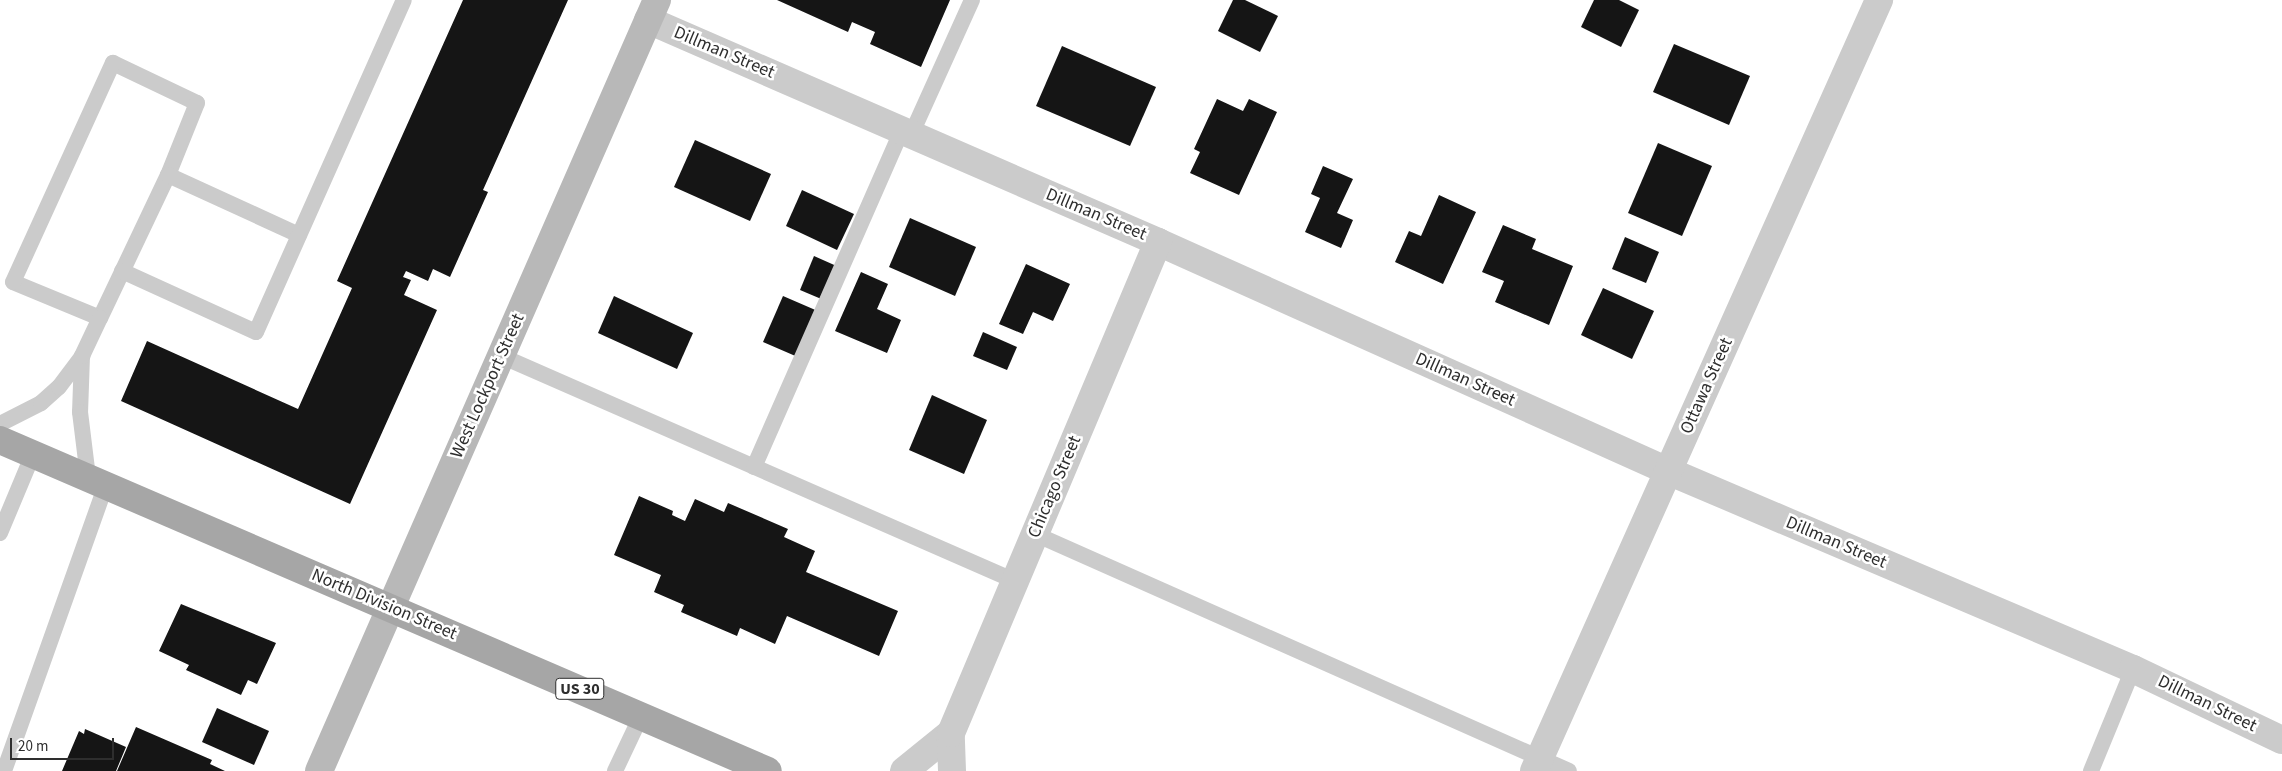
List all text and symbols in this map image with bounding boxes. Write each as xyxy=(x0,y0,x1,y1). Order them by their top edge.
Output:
street label: Dillman Street xyxy=(670,22,778,84)
street label: Dillman Street xyxy=(1042,184,1150,246)
street label: West Lockport Street xyxy=(446,310,530,462)
street label: Ottawa Street xyxy=(1676,335,1738,437)
street label: Dillman Street xyxy=(1412,348,1518,412)
street label: Chicago Street xyxy=(1024,433,1086,541)
street label: Dillman Street xyxy=(1782,512,1890,574)
street label: North Division Street xyxy=(308,565,460,645)
street label: Dillman Street xyxy=(2154,671,2260,737)
road number: US 30 xyxy=(555,676,605,702)
scale bar xyxy=(12,728,116,760)
text: 20 m xyxy=(18,736,48,757)

